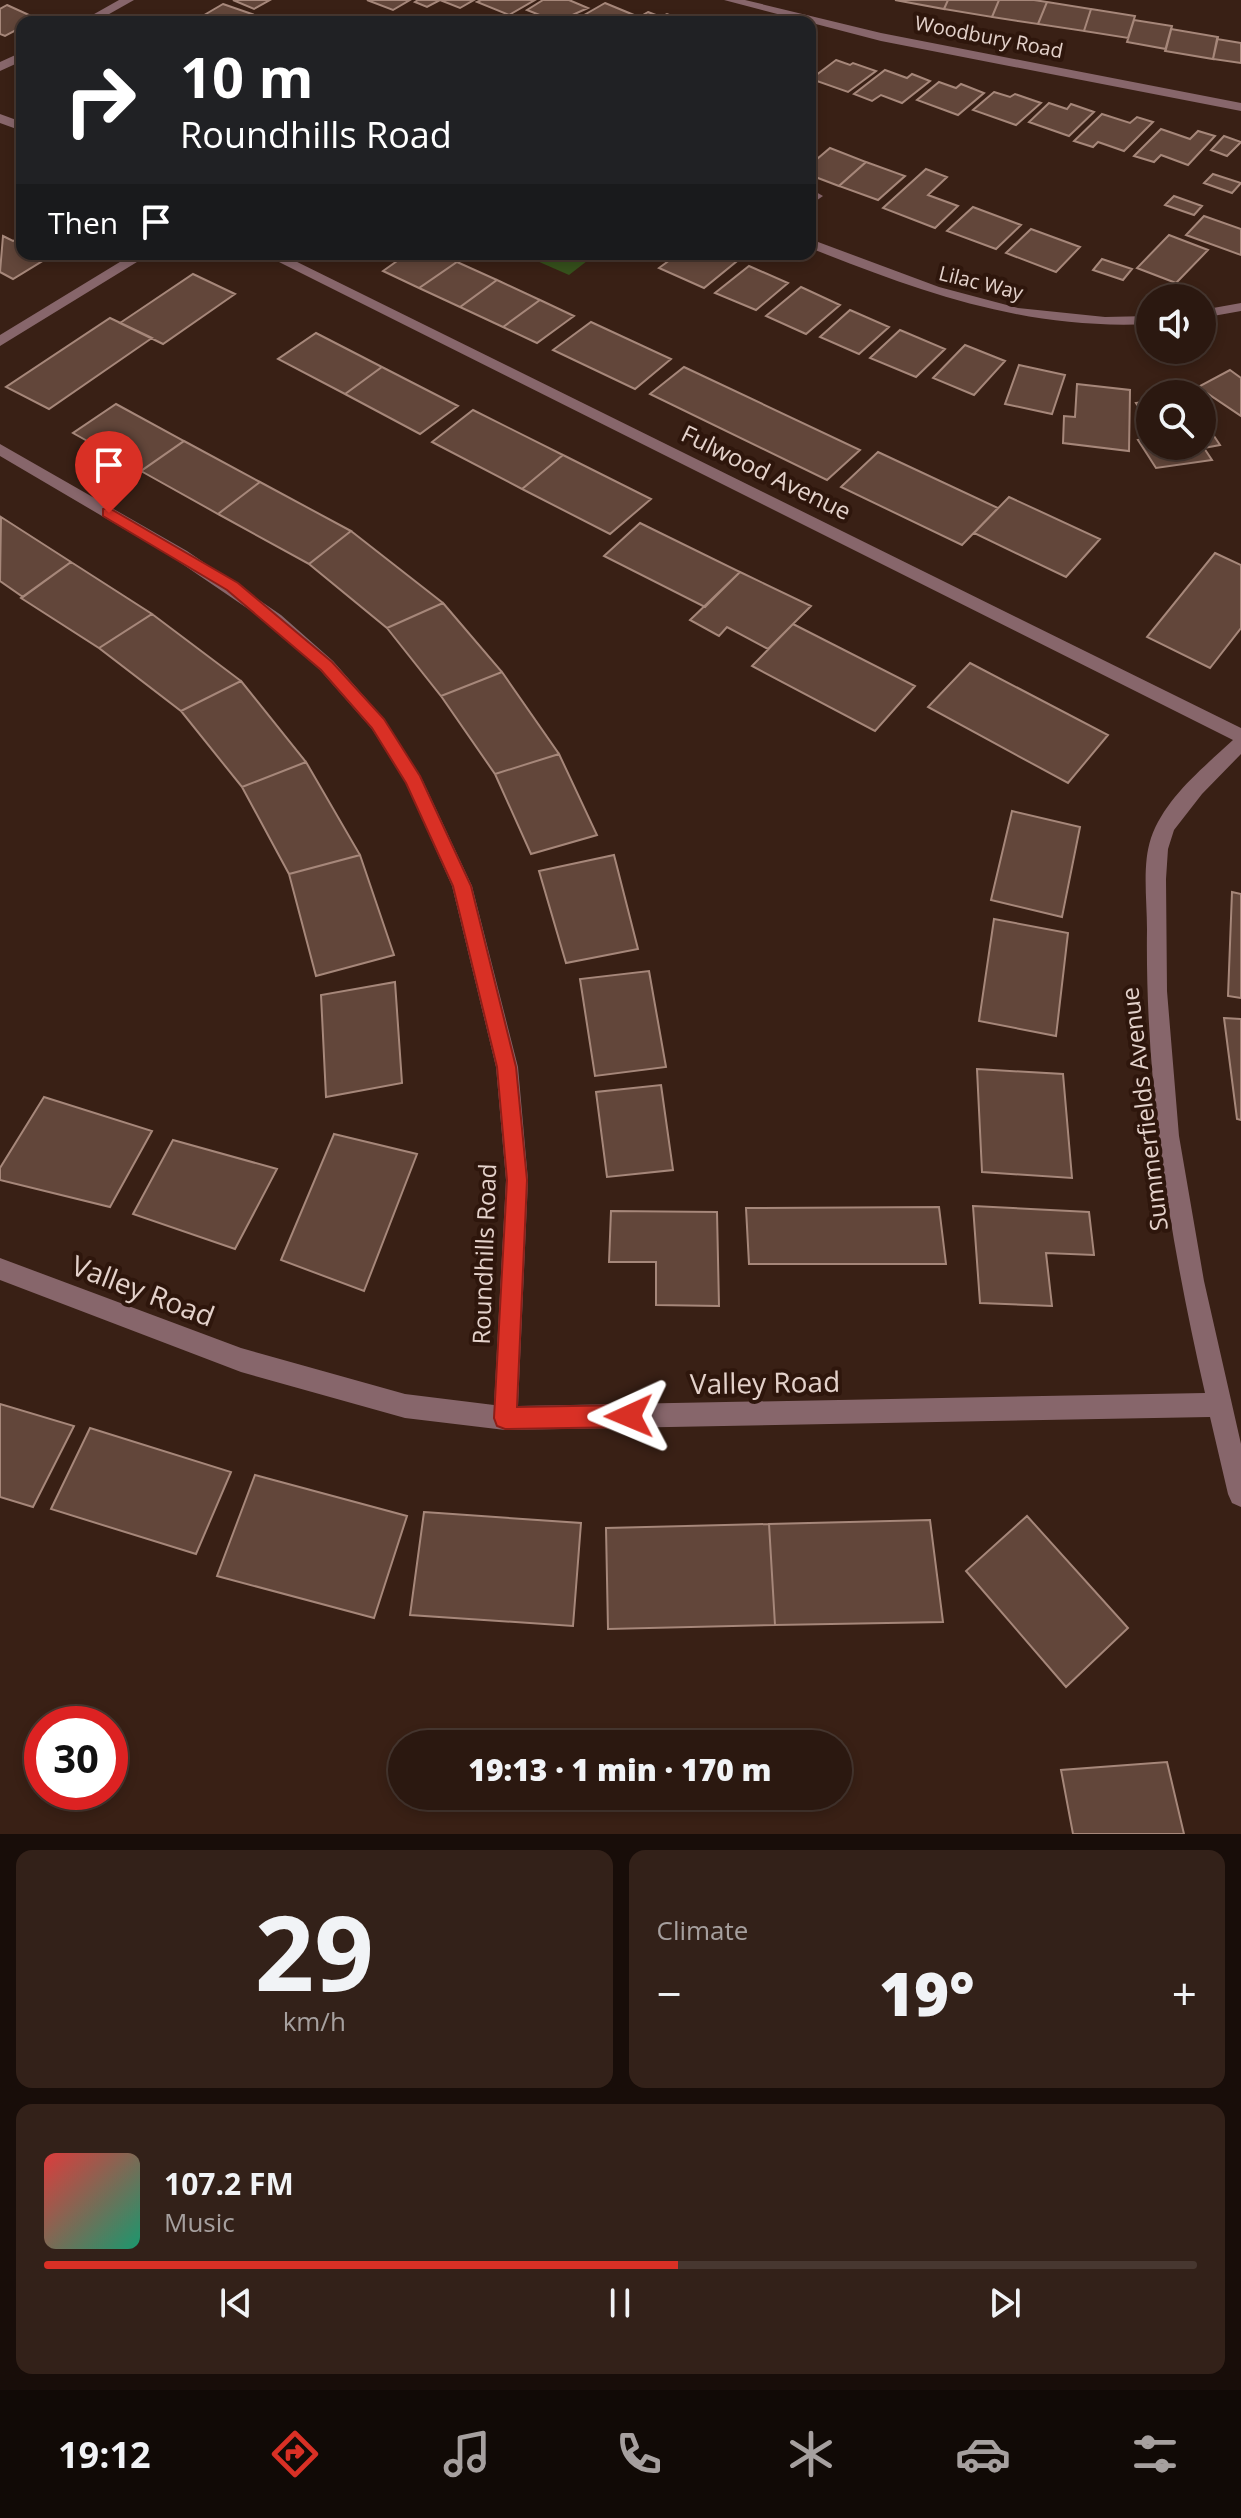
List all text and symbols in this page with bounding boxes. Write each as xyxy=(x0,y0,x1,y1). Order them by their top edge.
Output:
street label: Woodbury Road xyxy=(913,9,1065,64)
text: 10 m xyxy=(180,38,314,114)
icon: right xyxy=(48,48,152,152)
text: Roundhills Road xyxy=(180,110,452,159)
icon: arrive xyxy=(134,200,178,244)
text: Then xyxy=(48,202,118,243)
street label: Lilac Way xyxy=(936,259,1027,306)
map controls xyxy=(1136,284,1216,460)
button: sound xyxy=(1136,284,1216,364)
button: search xyxy=(1136,380,1216,460)
street label: Fulwood Avenue xyxy=(676,416,857,527)
pin xyxy=(75,431,143,513)
icon: arrive xyxy=(87,443,131,487)
street label: Summerfields Avenue xyxy=(1112,985,1175,1233)
street label: Roundhills Road xyxy=(464,1163,503,1345)
street label: Valley Road xyxy=(66,1245,220,1335)
street label: Valley Road xyxy=(690,1362,840,1402)
position arrow xyxy=(587,1374,671,1458)
speed limit sign: 30 xyxy=(24,1706,128,1810)
text: 19:13 · 1 min · 170 m xyxy=(468,1749,772,1790)
text: 29 xyxy=(255,1880,374,2021)
text: Climate xyxy=(657,1912,748,1948)
text: 19° xyxy=(879,1952,975,2034)
text: − xyxy=(657,1963,682,2023)
text: + xyxy=(1172,1963,1197,2023)
text: km/h xyxy=(283,2003,346,2039)
text: 107.2 FM xyxy=(164,2163,294,2204)
text: Music xyxy=(164,2204,235,2240)
icon: previous xyxy=(214,2281,258,2325)
icon: pause xyxy=(598,2281,642,2325)
icon: next xyxy=(983,2281,1027,2325)
icon: directions xyxy=(267,2426,323,2482)
icon: music xyxy=(439,2426,495,2482)
icon: phone xyxy=(611,2426,667,2482)
icon: climate xyxy=(783,2426,839,2482)
icon: car xyxy=(955,2426,1011,2482)
icon: filters xyxy=(1127,2426,1183,2482)
text: 19:12 xyxy=(58,2430,151,2479)

